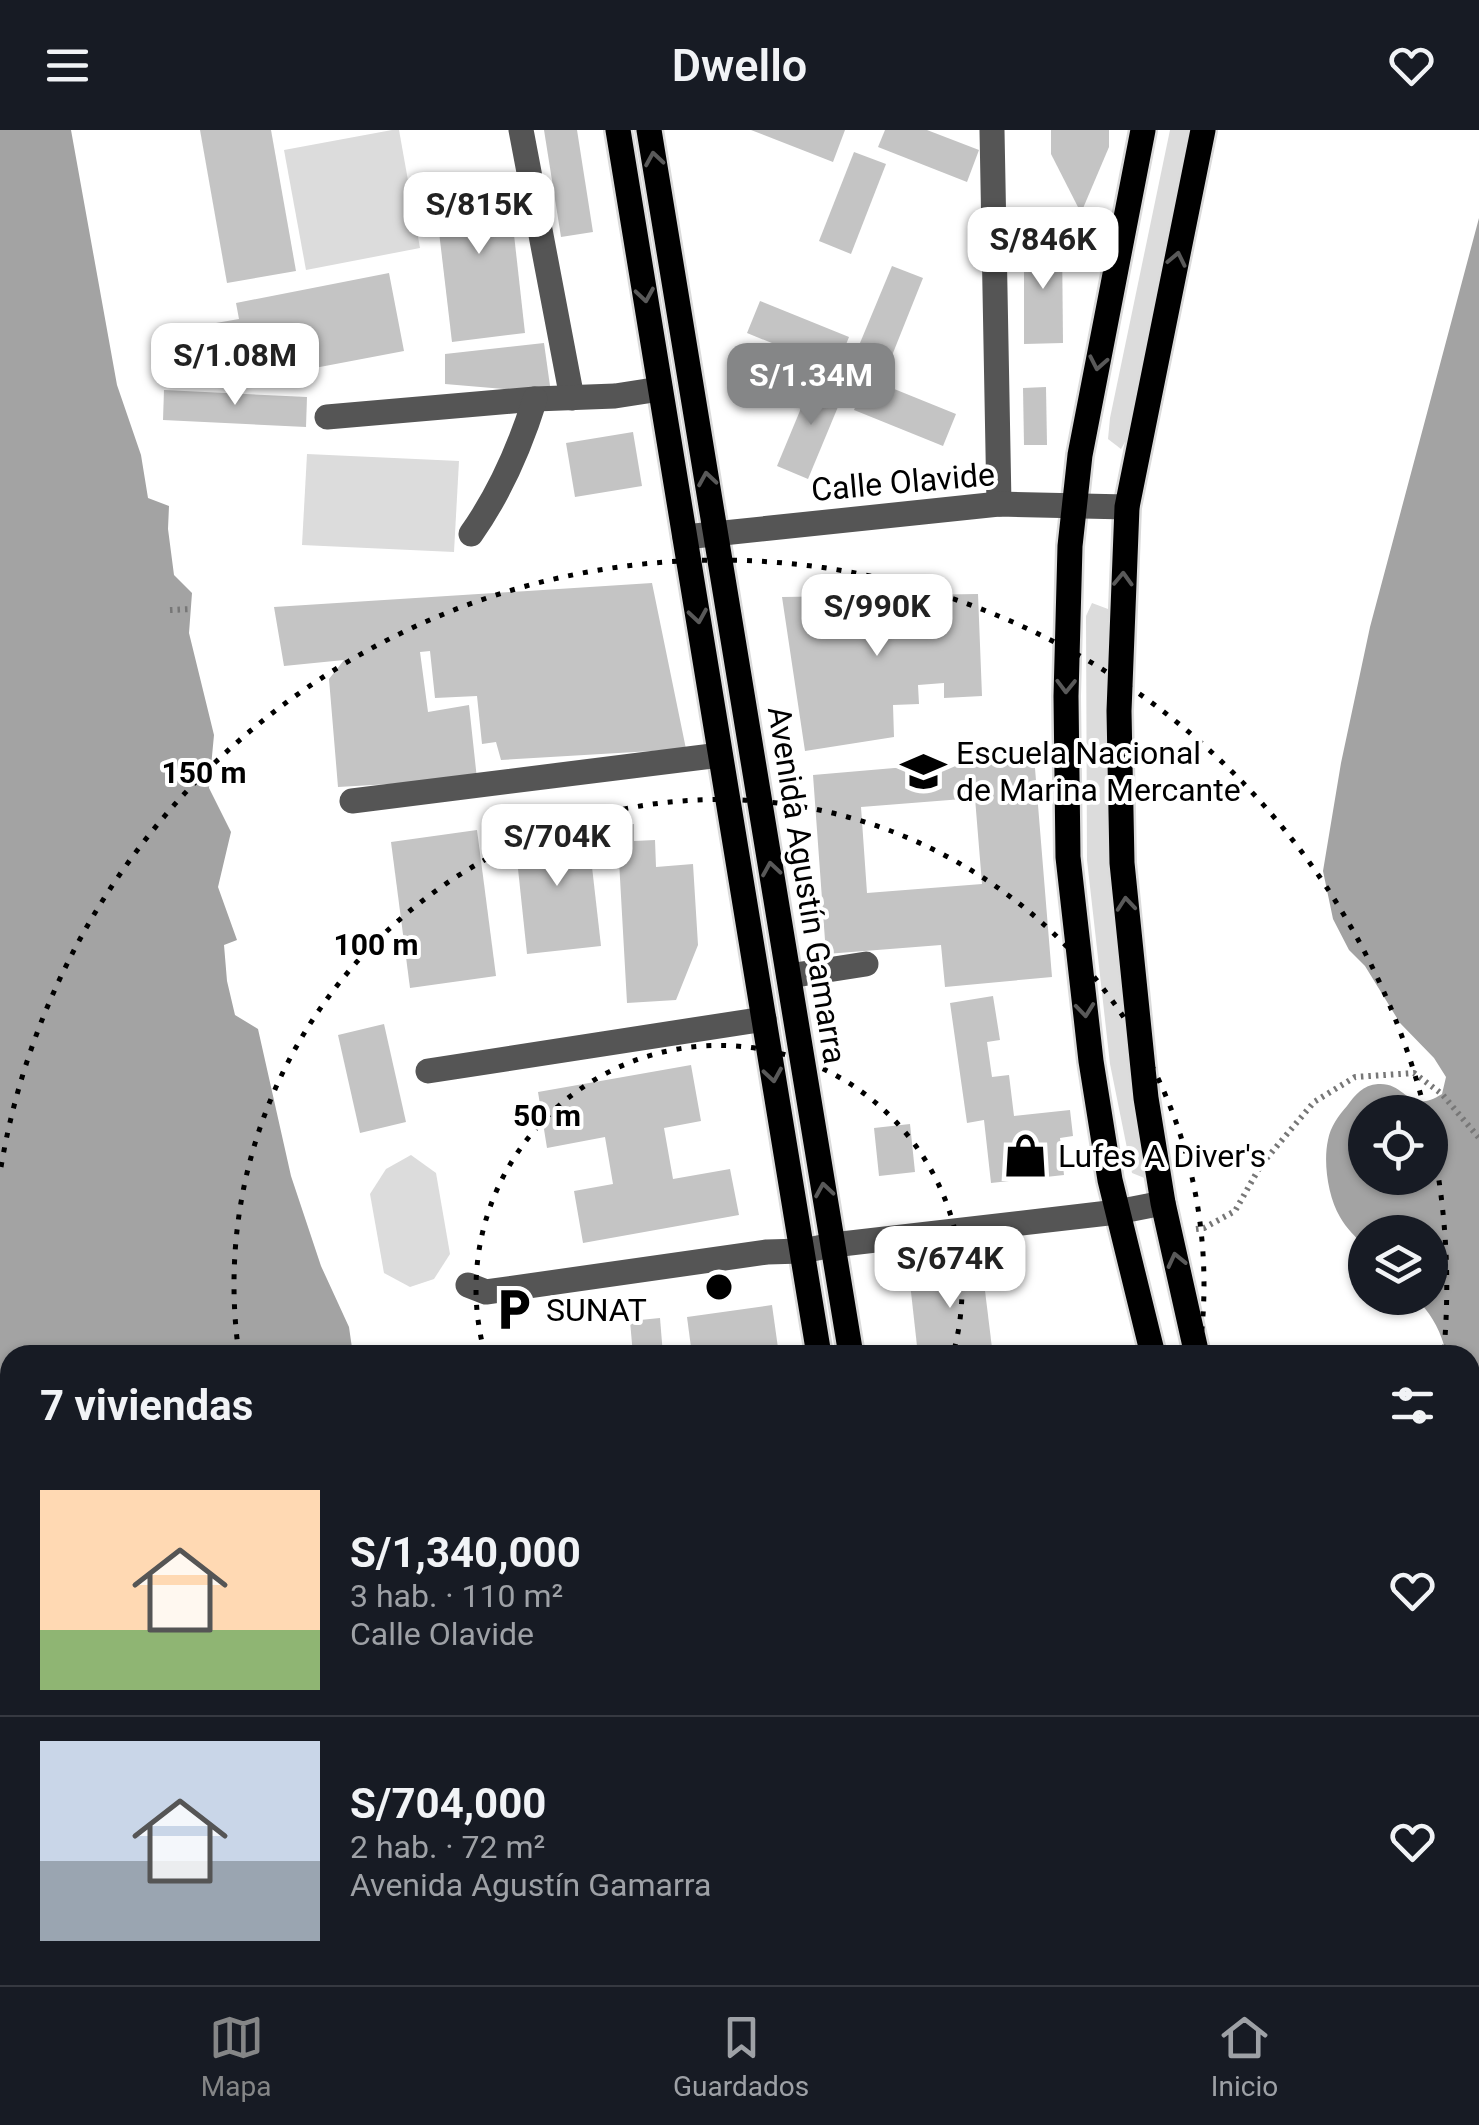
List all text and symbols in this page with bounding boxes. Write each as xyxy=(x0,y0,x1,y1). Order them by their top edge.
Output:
icon: menu xyxy=(40,38,95,93)
icon: heart xyxy=(1384,38,1439,93)
text: Dwello xyxy=(672,39,807,92)
one-way arrow xyxy=(644,150,665,167)
pin: S/815K xyxy=(398,172,560,257)
text: S/815K xyxy=(426,185,533,223)
pin: S/846K xyxy=(962,207,1124,292)
text: S/846K xyxy=(990,220,1097,258)
one-way arrow xyxy=(1165,251,1186,268)
one-way arrow xyxy=(634,287,655,304)
pin: S/1.08M xyxy=(143,323,327,408)
text: S/1.08M xyxy=(173,336,297,374)
pin: S/1.34M xyxy=(719,343,903,428)
one-way arrow xyxy=(1088,354,1109,371)
text: S/1.34M xyxy=(749,356,873,394)
street label: Calle Olavide xyxy=(810,455,996,509)
one-way arrow xyxy=(697,471,718,488)
one-way arrow xyxy=(1112,570,1133,586)
pin: S/990K xyxy=(796,574,958,659)
text: S/990K xyxy=(824,587,931,625)
one-way arrow xyxy=(687,608,708,624)
one-way arrow xyxy=(1055,678,1077,694)
street label: Avenida Agustín Gamarra xyxy=(760,704,854,1066)
place label: Escuela Nacional de Marina Mercante xyxy=(956,734,1241,809)
school or university icon: Escuela Nacional de Marina Mercante xyxy=(899,747,947,795)
text: 150 m xyxy=(161,755,247,790)
pin: S/704K xyxy=(476,804,638,889)
text: S/704K xyxy=(504,817,611,855)
one-way arrow xyxy=(761,861,782,877)
one-way arrow xyxy=(1115,895,1137,911)
text: 100 m xyxy=(333,927,419,962)
one-way arrow xyxy=(1074,1002,1095,1018)
one-way arrow xyxy=(762,1067,783,1083)
map controls xyxy=(1348,1095,1448,1315)
button: locate xyxy=(1348,1095,1448,1195)
text: 50 m xyxy=(513,1098,581,1133)
shop icon: Lufes A Diver's xyxy=(1001,1132,1049,1180)
place label: Lufes A Diver's xyxy=(1058,1137,1266,1175)
one-way arrow xyxy=(814,1181,835,1198)
button: layers xyxy=(1348,1215,1448,1315)
pin: S/674K xyxy=(869,1226,1031,1311)
text: S/674K xyxy=(897,1239,1004,1277)
one-way arrow xyxy=(1166,1252,1187,1269)
centre of rings xyxy=(701,1269,737,1305)
parking icon: SUNAT xyxy=(489,1286,537,1334)
place label: SUNAT xyxy=(546,1291,647,1329)
icon: filters xyxy=(1385,1378,1440,1433)
text: 7 viviendas xyxy=(40,1381,253,1430)
text: S/1,340,000 xyxy=(350,1528,581,1577)
icon: home xyxy=(120,1530,240,1650)
icon: heart xyxy=(1385,1563,1440,1618)
text: 3 hab. · 110 m² xyxy=(350,1577,563,1615)
text: Calle Olavide xyxy=(350,1615,534,1653)
text: S/704,000 xyxy=(350,1779,546,1828)
icon: home xyxy=(120,1781,240,1901)
icon: heart xyxy=(1385,1814,1440,1869)
text: 2 hab. · 72 m² xyxy=(350,1828,545,1866)
text: Avenida Agustín Gamarra xyxy=(350,1866,711,1904)
tab: Mapa xyxy=(201,2010,271,2103)
tab: Guardados xyxy=(673,2010,809,2103)
tab: Inicio xyxy=(1211,2010,1278,2103)

